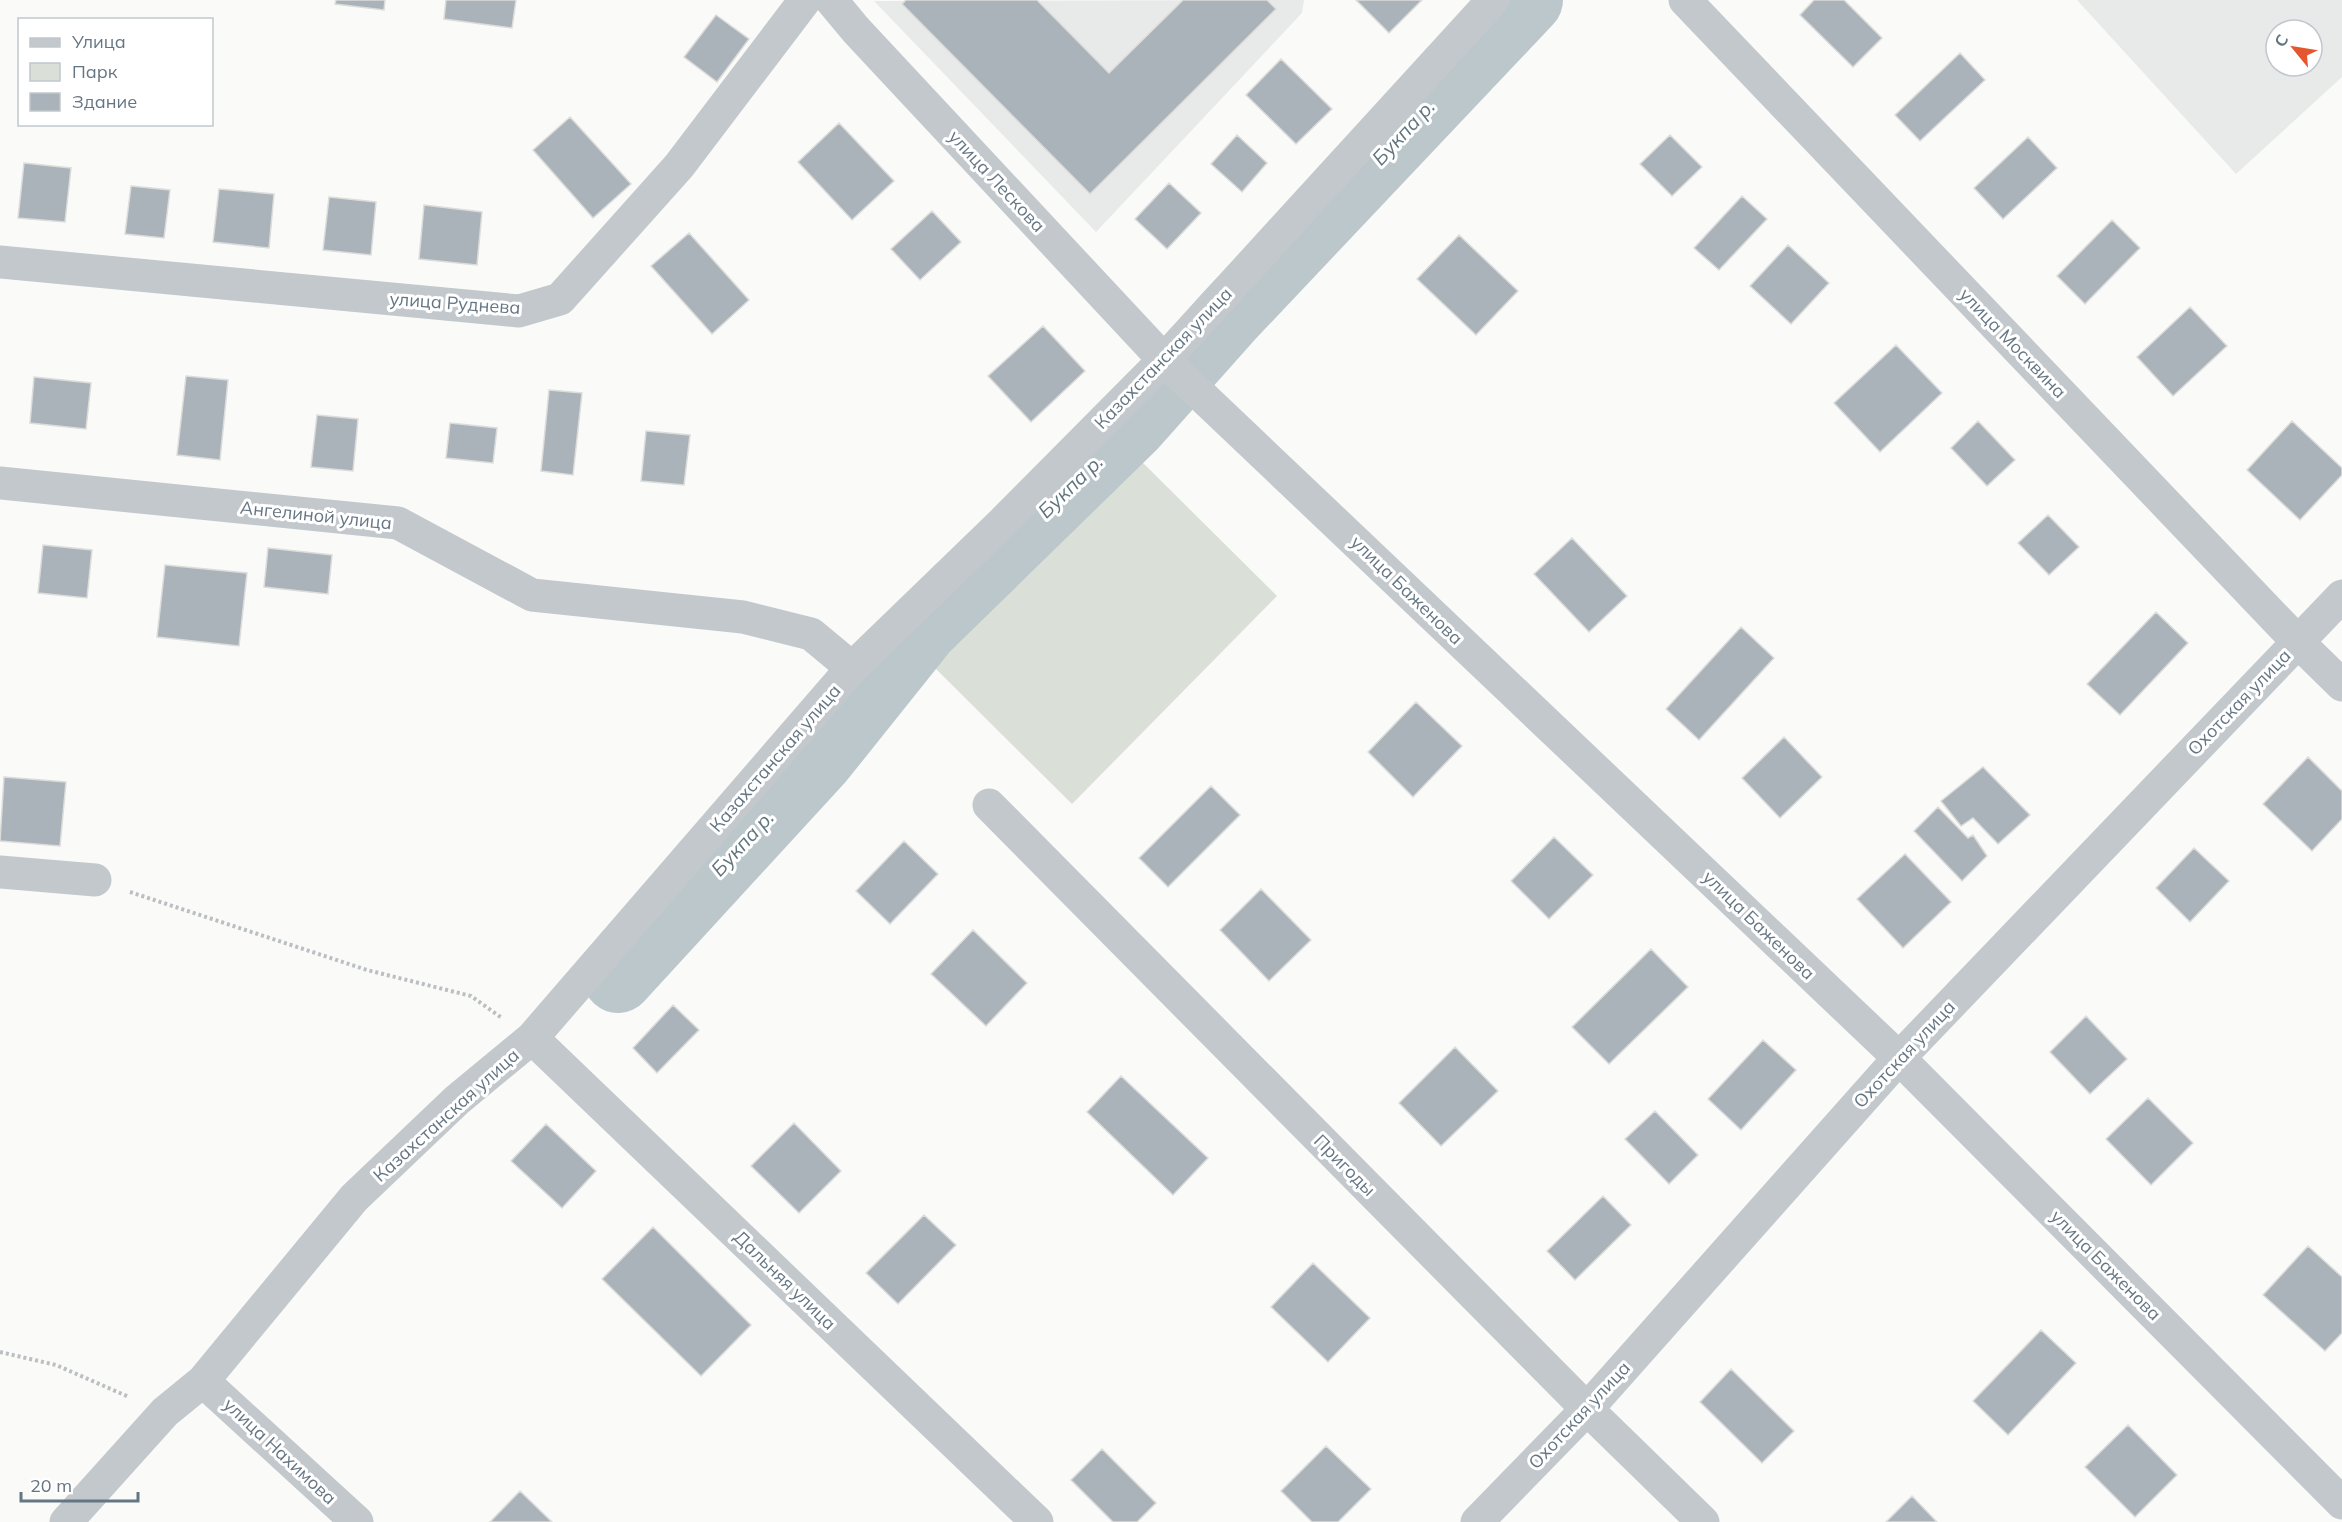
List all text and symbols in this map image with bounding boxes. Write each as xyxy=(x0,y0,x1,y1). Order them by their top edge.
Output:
legend xyxy=(18,18,213,126)
north arrow xyxy=(2264,18,2324,78)
text: Улица xyxy=(71,30,126,53)
text: С xyxy=(2270,31,2292,50)
text: Парк xyxy=(72,60,118,83)
text: Здание xyxy=(72,90,137,113)
water label: Букпа р. xyxy=(1366,94,1440,170)
street label: улица Лескова xyxy=(944,125,1050,237)
street label: Казахстанская улица xyxy=(1089,282,1237,434)
street label: улица Москвина xyxy=(1955,283,2071,403)
street label: улица Руднева xyxy=(389,287,521,319)
water label: Букпа р. xyxy=(1032,449,1108,523)
street label: Ангелиной улица xyxy=(239,496,393,534)
street label: улица Баженова xyxy=(1346,531,1468,649)
street label: Охотская улица xyxy=(2182,644,2296,760)
street label: Казахстанская улица xyxy=(705,679,845,837)
water label: Букпа р. xyxy=(705,805,779,881)
street label: улица Баженова xyxy=(1698,866,1820,984)
street label: Охотская улица xyxy=(1848,995,1960,1113)
street label: Казахстанская улица xyxy=(368,1043,524,1187)
street label: Пригоды xyxy=(1309,1129,1381,1201)
street label: улица Баженова xyxy=(2046,1205,2166,1325)
street label: Дальняя улица xyxy=(729,1225,841,1335)
street label: Охотская улица xyxy=(1523,1356,1635,1474)
street label: улица Нахимова xyxy=(219,1393,341,1509)
scale bar xyxy=(21,1465,138,1503)
text: 20 m xyxy=(30,1474,72,1497)

